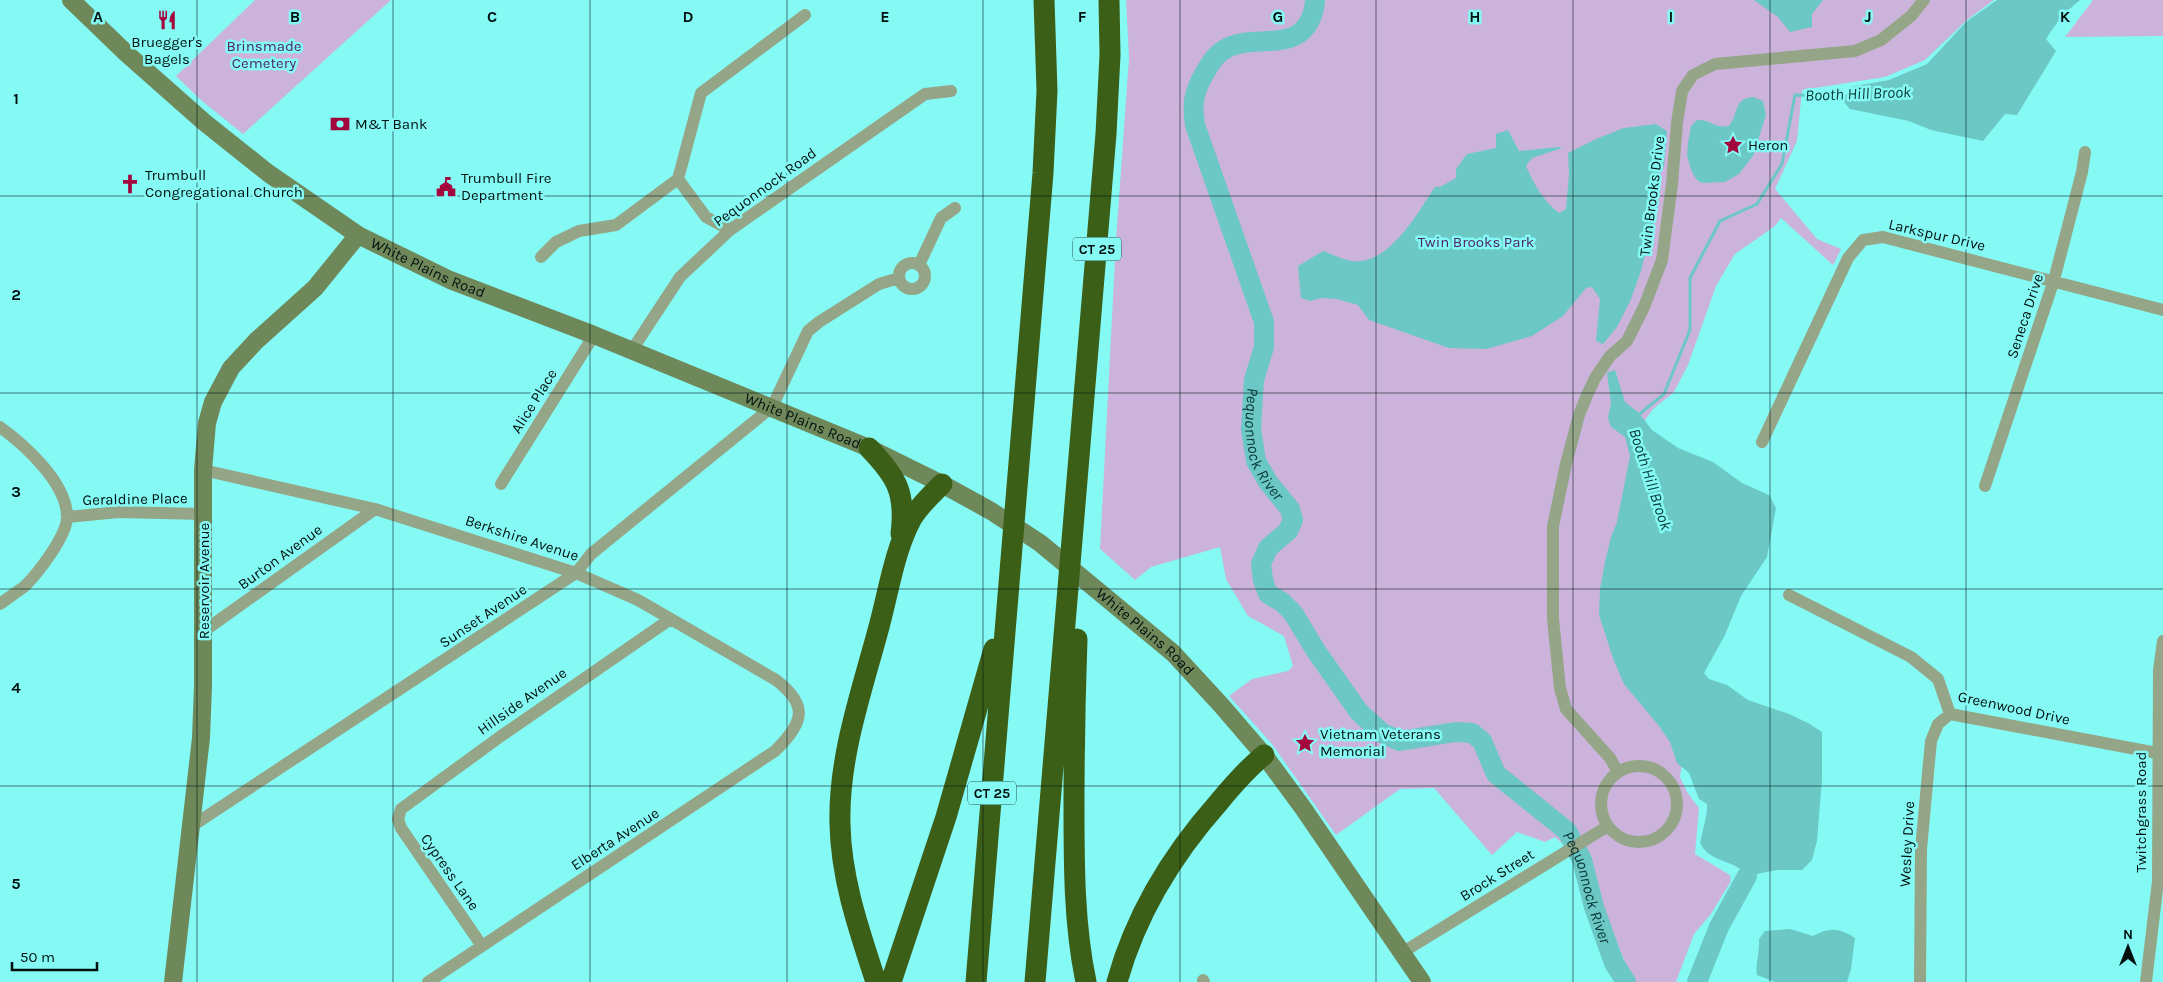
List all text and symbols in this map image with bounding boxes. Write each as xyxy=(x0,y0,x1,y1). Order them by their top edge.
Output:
text: A xyxy=(93,7,103,26)
text: B xyxy=(290,7,300,26)
text: C xyxy=(487,7,497,26)
text: D xyxy=(683,7,694,26)
text: E xyxy=(880,7,890,26)
text: F xyxy=(1078,7,1087,26)
text: G xyxy=(1273,7,1283,26)
text: H xyxy=(1469,7,1481,26)
text: I xyxy=(1669,7,1673,26)
text: J xyxy=(1864,7,1872,26)
text: K xyxy=(2060,7,2071,26)
restaurant icon: Bruegger's Bagels xyxy=(156,9,178,31)
place label: Bruegger's Bagels xyxy=(131,33,203,68)
park label: Brinsmade Cemetery xyxy=(226,37,302,72)
water label: Booth Hill Brook xyxy=(1805,82,1912,105)
text: 1 xyxy=(13,89,19,108)
bank icon: M&T Bank xyxy=(329,113,351,135)
place label: M&T Bank xyxy=(355,115,428,133)
place icon: Heron xyxy=(1722,134,1744,156)
street label: Twin Brooks Drive xyxy=(1636,135,1668,257)
place label: Heron xyxy=(1748,136,1788,154)
street label: Pequonnock Road xyxy=(710,144,820,230)
place label: Trumbull Congregational Church xyxy=(145,166,303,201)
place label: Trumbull Fire Department xyxy=(461,169,551,204)
church icon: Trumbull Congregational Church xyxy=(119,173,141,195)
public building icon: Trumbull Fire Department xyxy=(435,176,457,198)
street label: Larkspur Drive xyxy=(1887,215,1987,255)
park label: Twin Brooks Park xyxy=(1418,233,1534,251)
street label: White Plains Road xyxy=(368,234,488,302)
road number: CT 25 xyxy=(1073,238,1121,260)
street label: Seneca Drive xyxy=(2003,271,2047,361)
text: 2 xyxy=(11,285,21,304)
street label: Alice Place xyxy=(507,365,561,437)
water label: Pequonnock River xyxy=(1241,387,1288,504)
street label: White Plains Road xyxy=(742,389,864,453)
water label: Booth Hill Brook xyxy=(1625,426,1676,533)
text: 3 xyxy=(11,482,21,501)
street label: Geraldine Place xyxy=(82,489,188,509)
street label: Berkshire Avenue xyxy=(463,511,581,565)
street label: Burton Avenue xyxy=(234,520,326,594)
street label: Reservoir Avenue xyxy=(195,523,213,639)
street label: Sunset Avenue xyxy=(436,580,530,652)
street label: White Plains Road xyxy=(1092,584,1198,679)
street label: Hillside Avenue xyxy=(474,664,570,738)
text: 4 xyxy=(11,678,21,697)
street label: Greenwood Drive xyxy=(1956,687,2072,729)
place label: Vietnam Veterans Memorial xyxy=(1320,725,1441,760)
place icon: Vietnam Veterans Memorial xyxy=(1294,732,1316,754)
street label: Twitchgrass Road xyxy=(2132,752,2150,872)
road number: CT 25 xyxy=(968,781,1016,804)
street label: Wesley Drive xyxy=(1896,801,1918,887)
street label: Elberta Avenue xyxy=(568,804,662,874)
water label: Pequonnock River xyxy=(1559,828,1615,947)
street label: Cypress Lane xyxy=(417,830,483,914)
street label: Brock Street xyxy=(1457,845,1538,905)
text: 5 xyxy=(11,874,21,893)
north arrow xyxy=(2103,922,2153,972)
text: N xyxy=(2123,926,2133,943)
scale bar xyxy=(12,940,98,972)
text: 50 m xyxy=(20,948,55,966)

